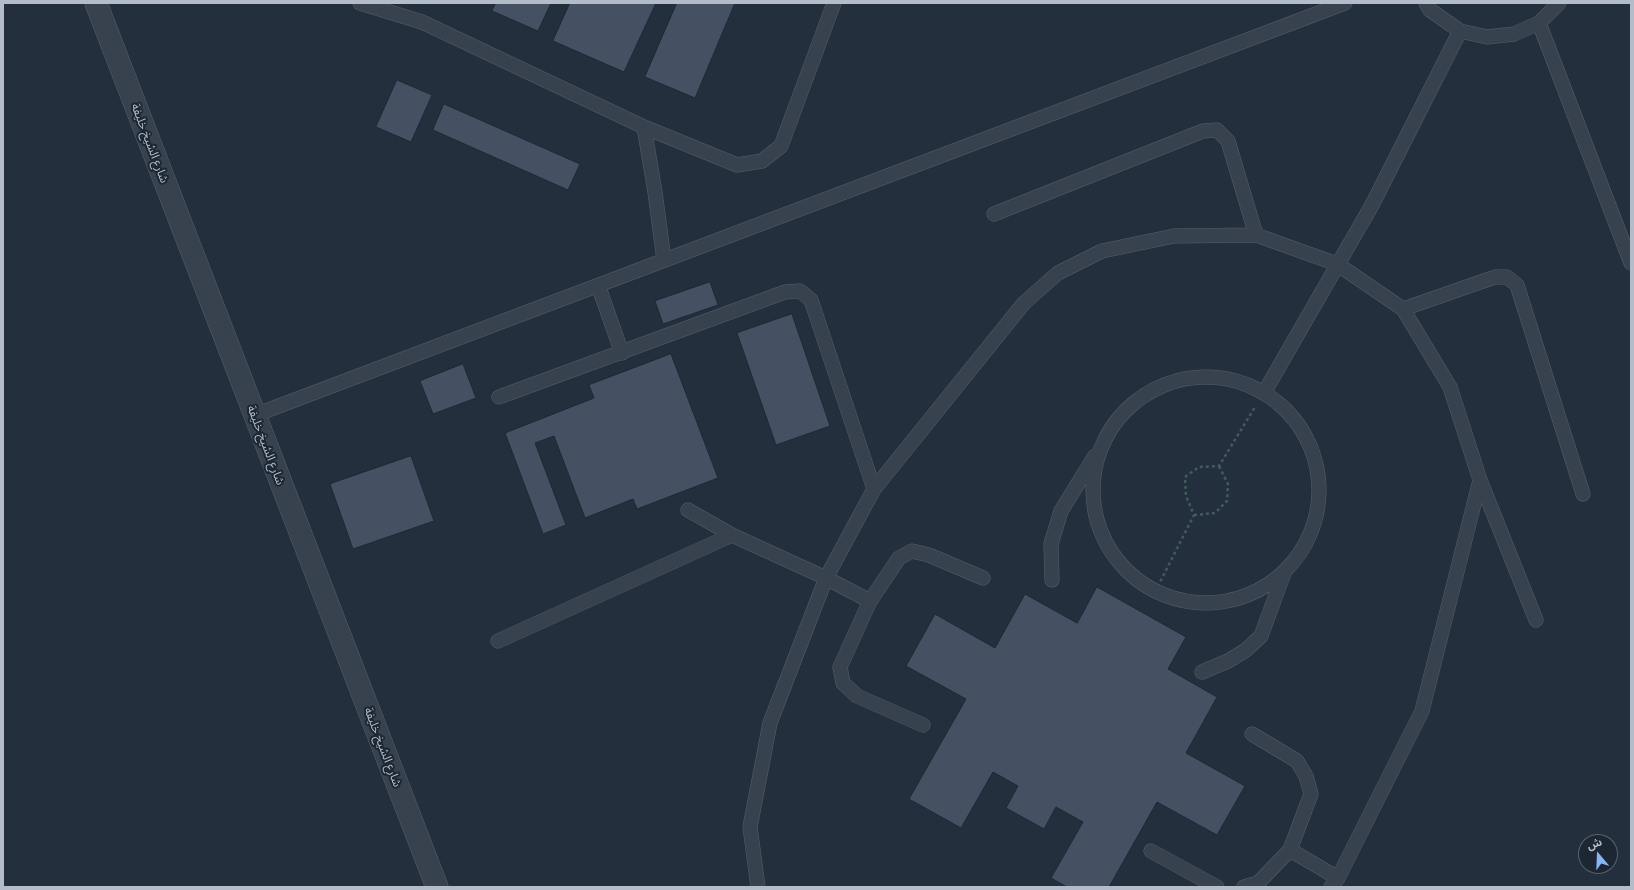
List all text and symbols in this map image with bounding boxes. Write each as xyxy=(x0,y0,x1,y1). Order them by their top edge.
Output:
street label: شارع الشيخ خليفة xyxy=(128,101,172,185)
street label: شارع الشيخ خليفة xyxy=(244,403,288,487)
street label: شارع الشيخ خليفة xyxy=(361,705,405,789)
north arrow xyxy=(1578,834,1618,874)
text: ش xyxy=(1585,835,1603,852)

